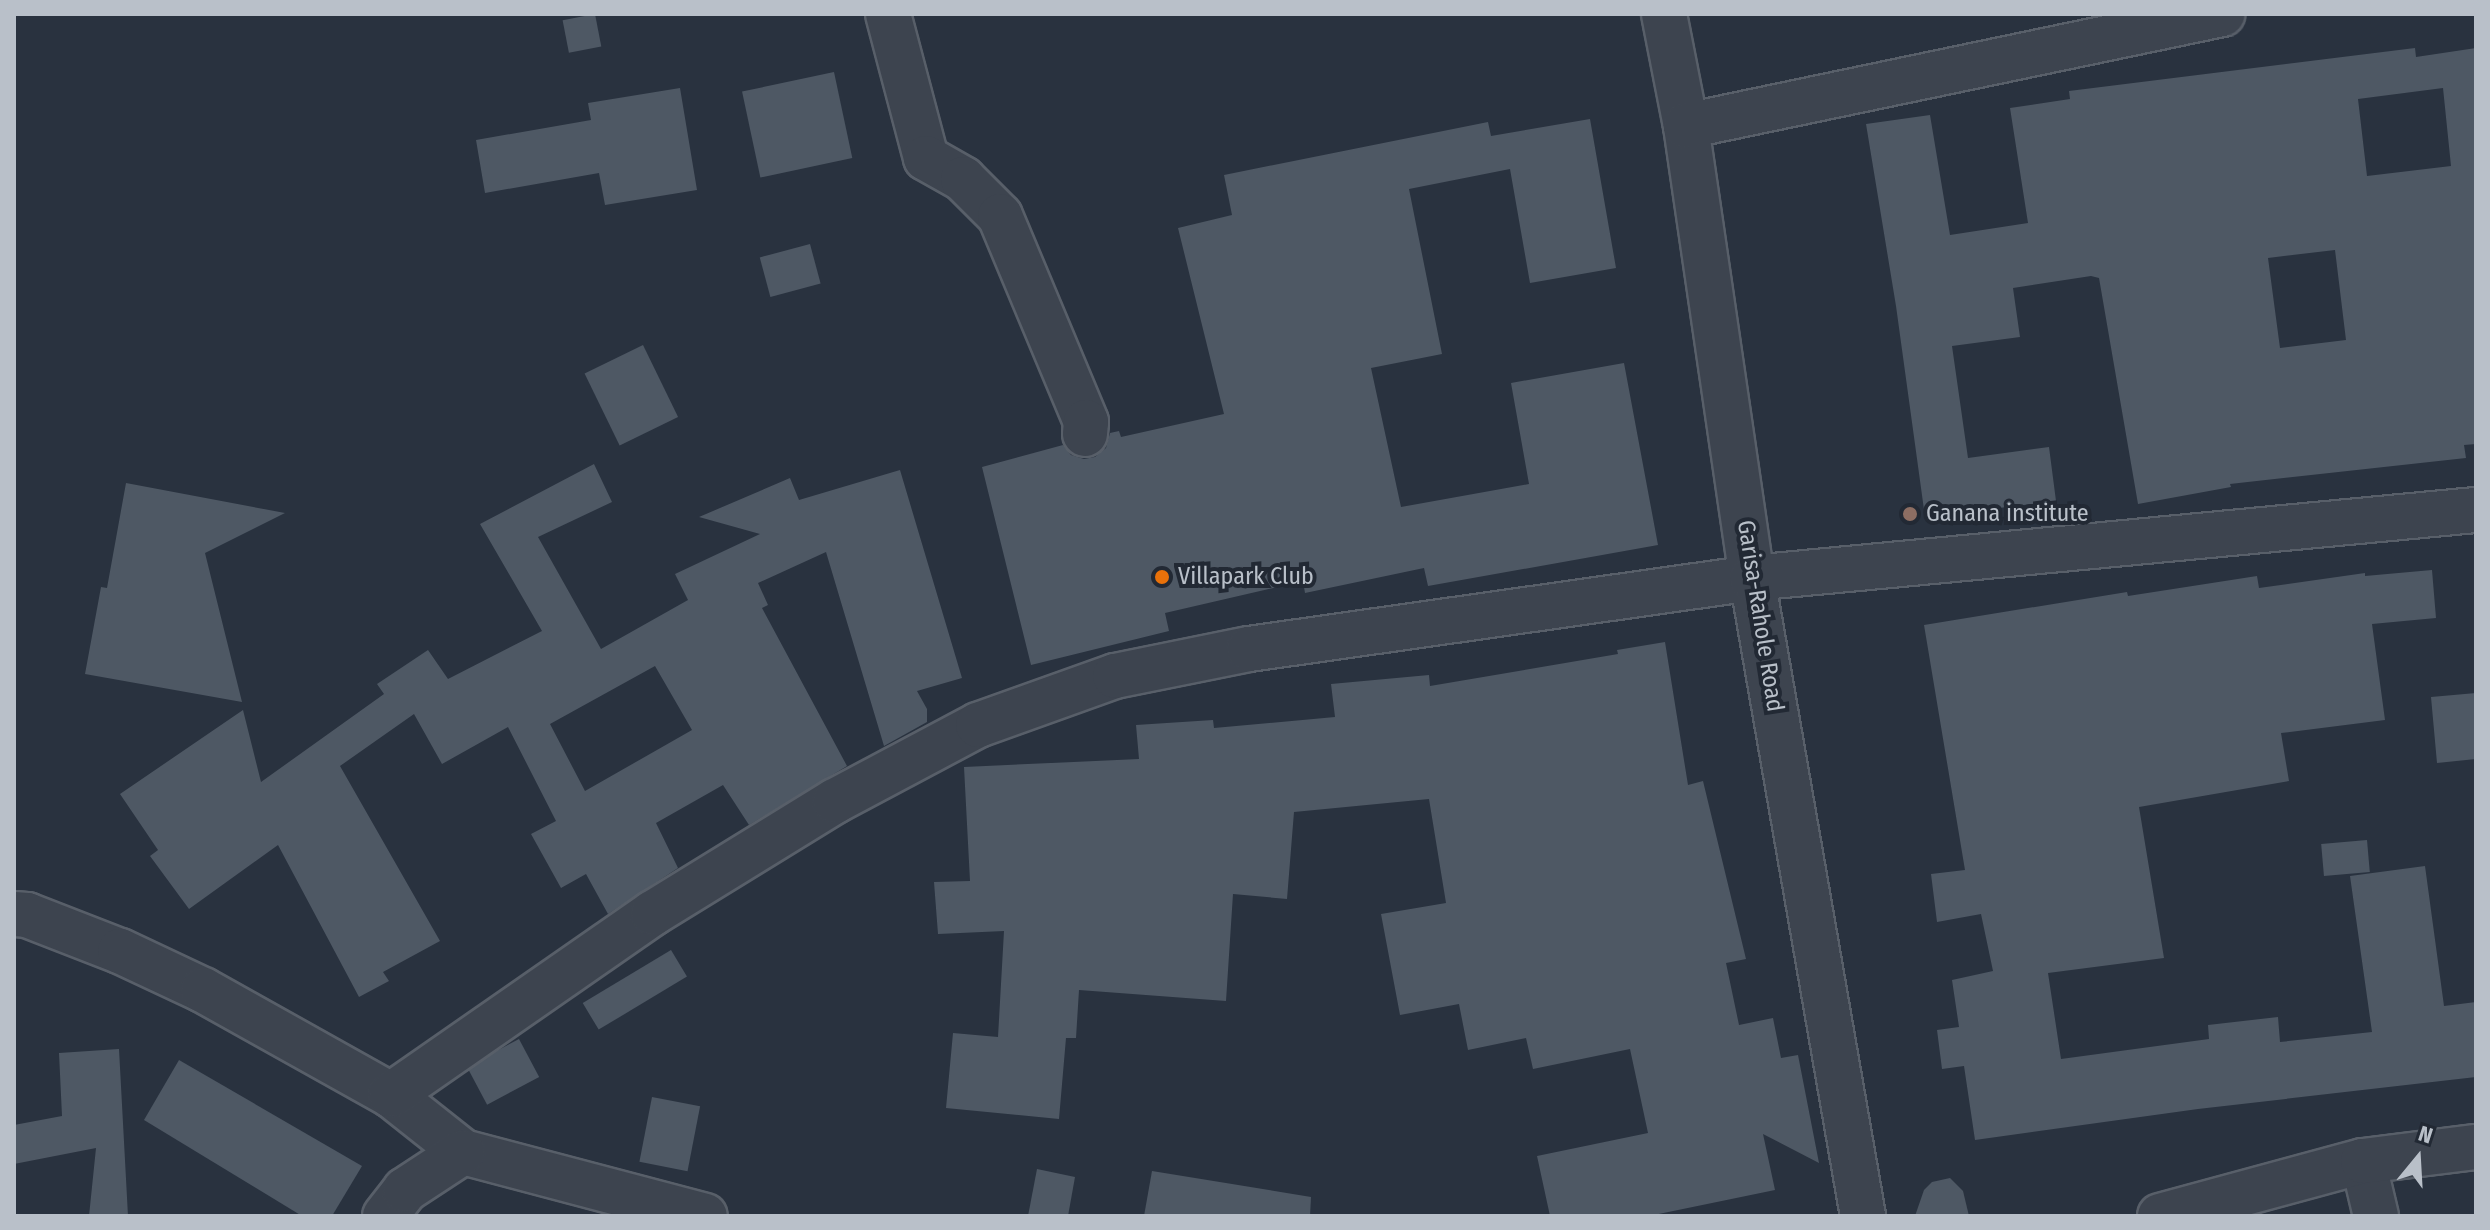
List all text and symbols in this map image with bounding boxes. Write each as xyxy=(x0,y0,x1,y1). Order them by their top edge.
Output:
place label: Ganana institute xyxy=(1926,500,2089,528)
marker: Ganana institute xyxy=(1901,505,1919,523)
street label: Garisa-Rahole Road xyxy=(1731,518,1789,714)
place label: Villapark Club xyxy=(1178,563,1314,591)
marker: Villapark Club xyxy=(1153,568,1171,586)
north arrow xyxy=(2378,1118,2458,1198)
text: N xyxy=(2415,1120,2436,1150)

